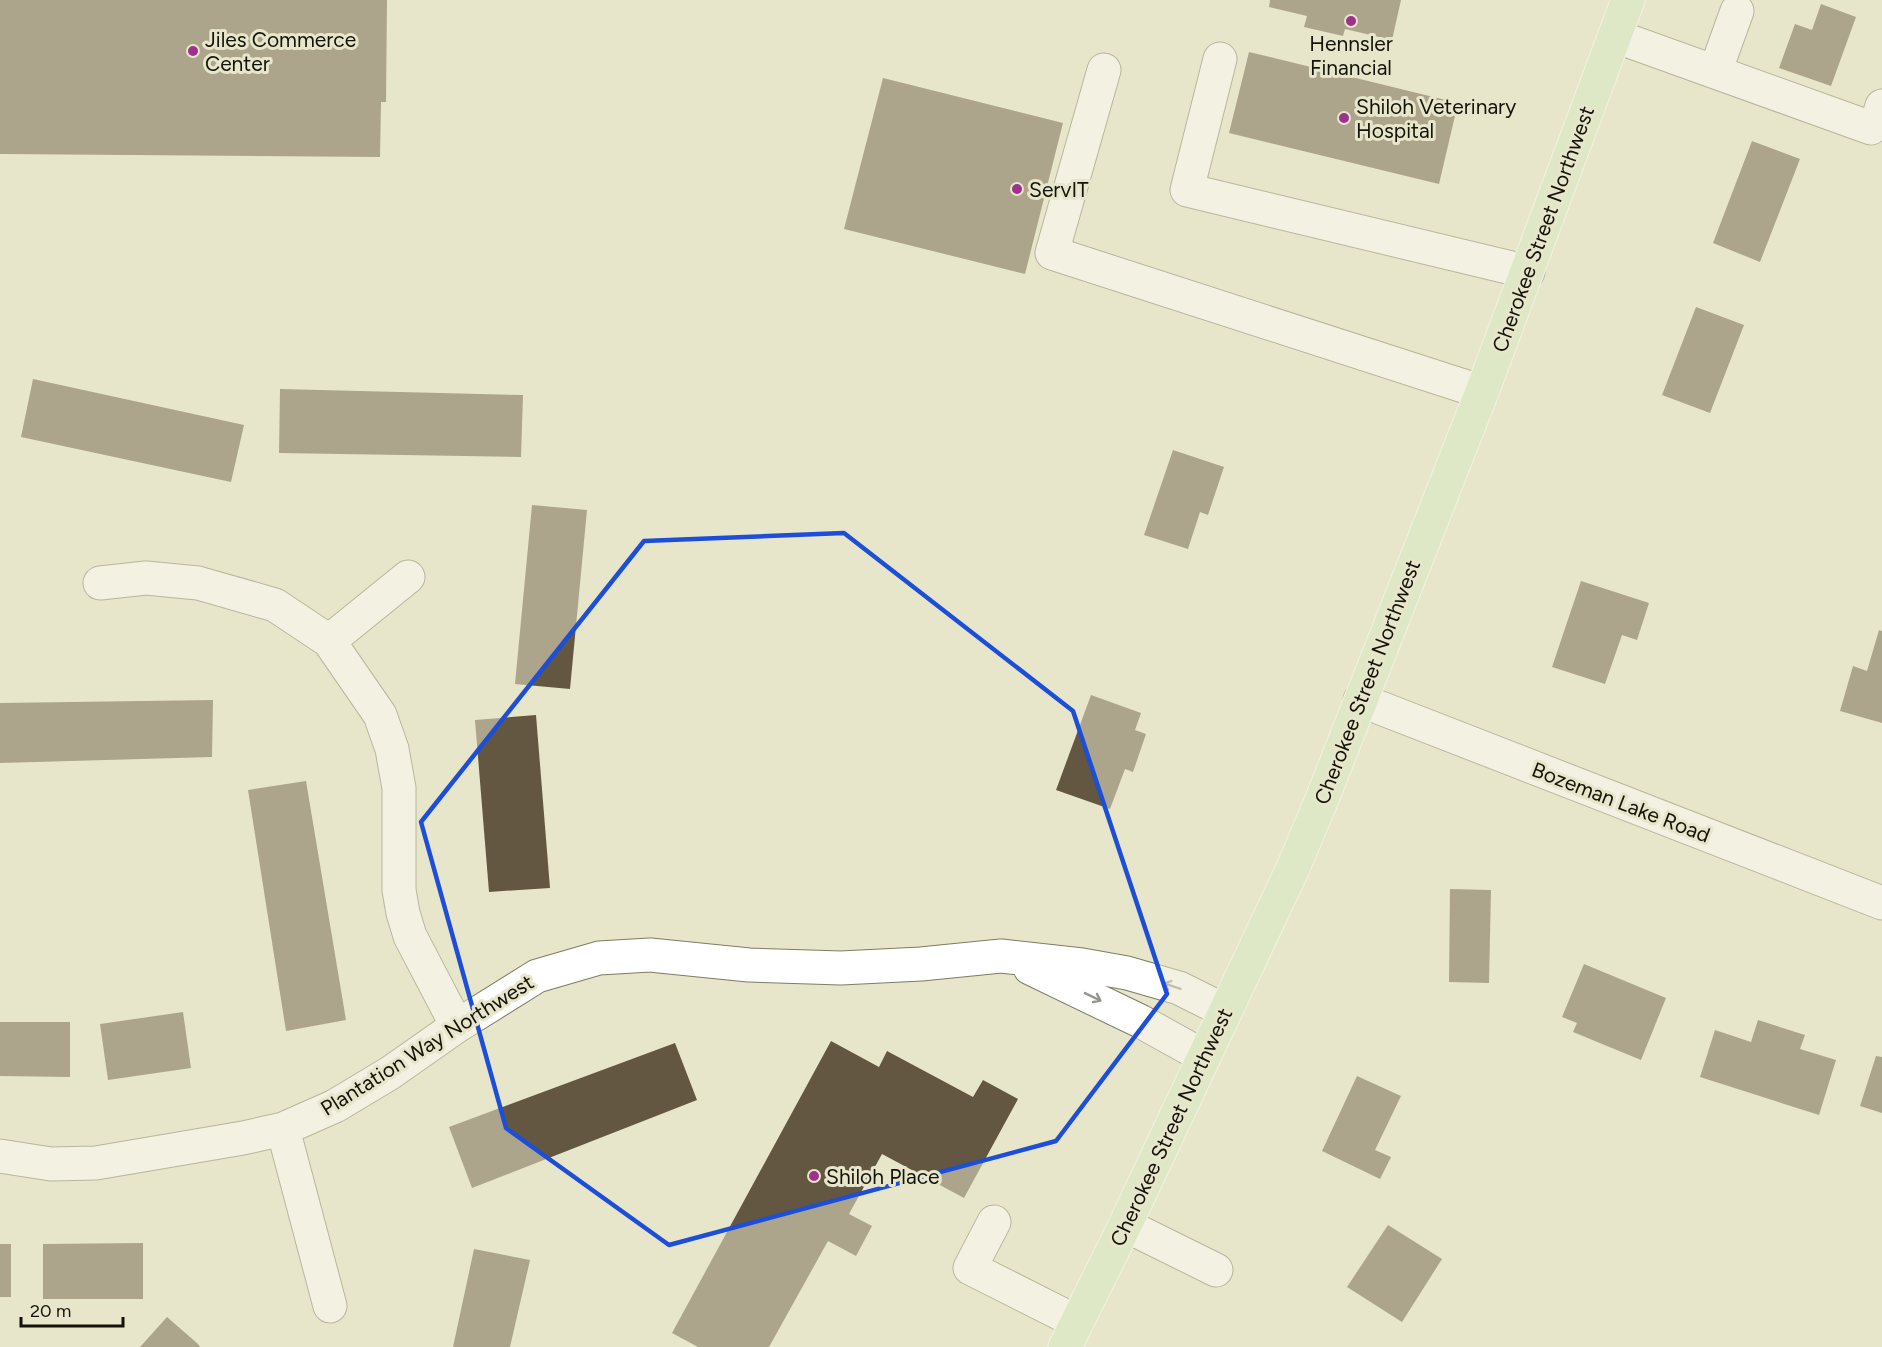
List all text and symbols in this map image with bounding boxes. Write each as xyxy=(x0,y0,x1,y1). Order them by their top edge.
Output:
marker: Hennsler Financial xyxy=(1344,14,1358,28)
place label: Jiles Commerce Center xyxy=(205,27,356,76)
place label: Hennsler Financial xyxy=(1309,31,1393,80)
marker: Jiles Commerce Center xyxy=(186,44,200,58)
place label: Shiloh Veterinary Hospital xyxy=(1356,94,1516,143)
street label: Cherokee Street Northwest xyxy=(1487,102,1599,355)
marker: Shiloh Veterinary Hospital xyxy=(1337,111,1351,125)
place label: ServIT xyxy=(1029,177,1089,202)
marker: ServIT xyxy=(1010,182,1024,196)
street label: Cherokee Street Northwest xyxy=(1309,556,1425,808)
street label: Bozeman Lake Road xyxy=(1528,756,1714,848)
street label: Plantation Way Northwest xyxy=(316,969,538,1121)
one-way arrow xyxy=(1163,980,1182,991)
one-way arrow xyxy=(1083,992,1101,1003)
street label: Cherokee Street Northwest xyxy=(1105,1004,1237,1250)
place label: Shiloh Place xyxy=(826,1164,940,1189)
marker: Shiloh Place xyxy=(807,1169,821,1183)
scale bar xyxy=(21,1290,123,1328)
text: 20 m xyxy=(30,1300,71,1322)

